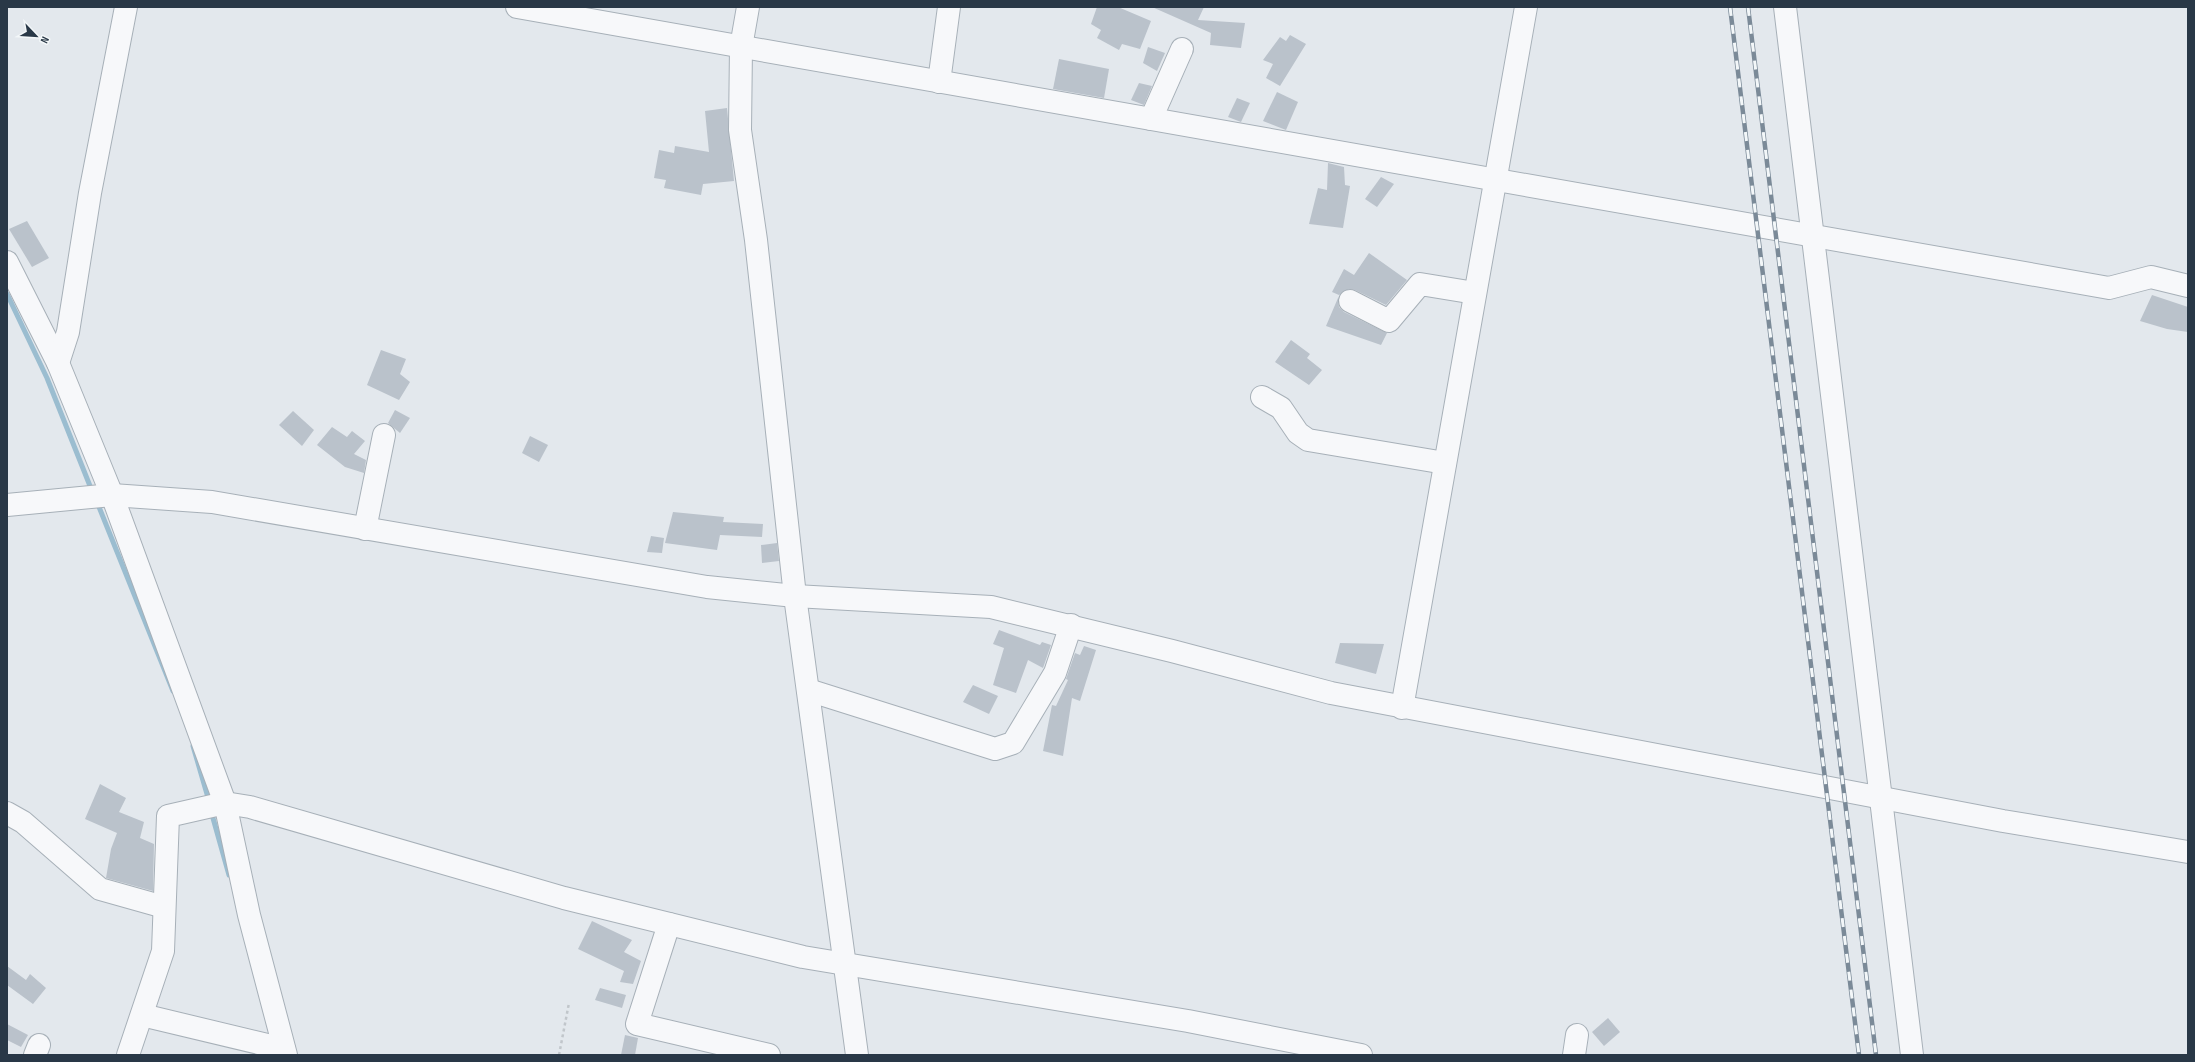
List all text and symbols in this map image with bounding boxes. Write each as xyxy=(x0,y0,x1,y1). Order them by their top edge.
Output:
north arrow xyxy=(16,16,56,56)
text: N xyxy=(37,35,52,46)

